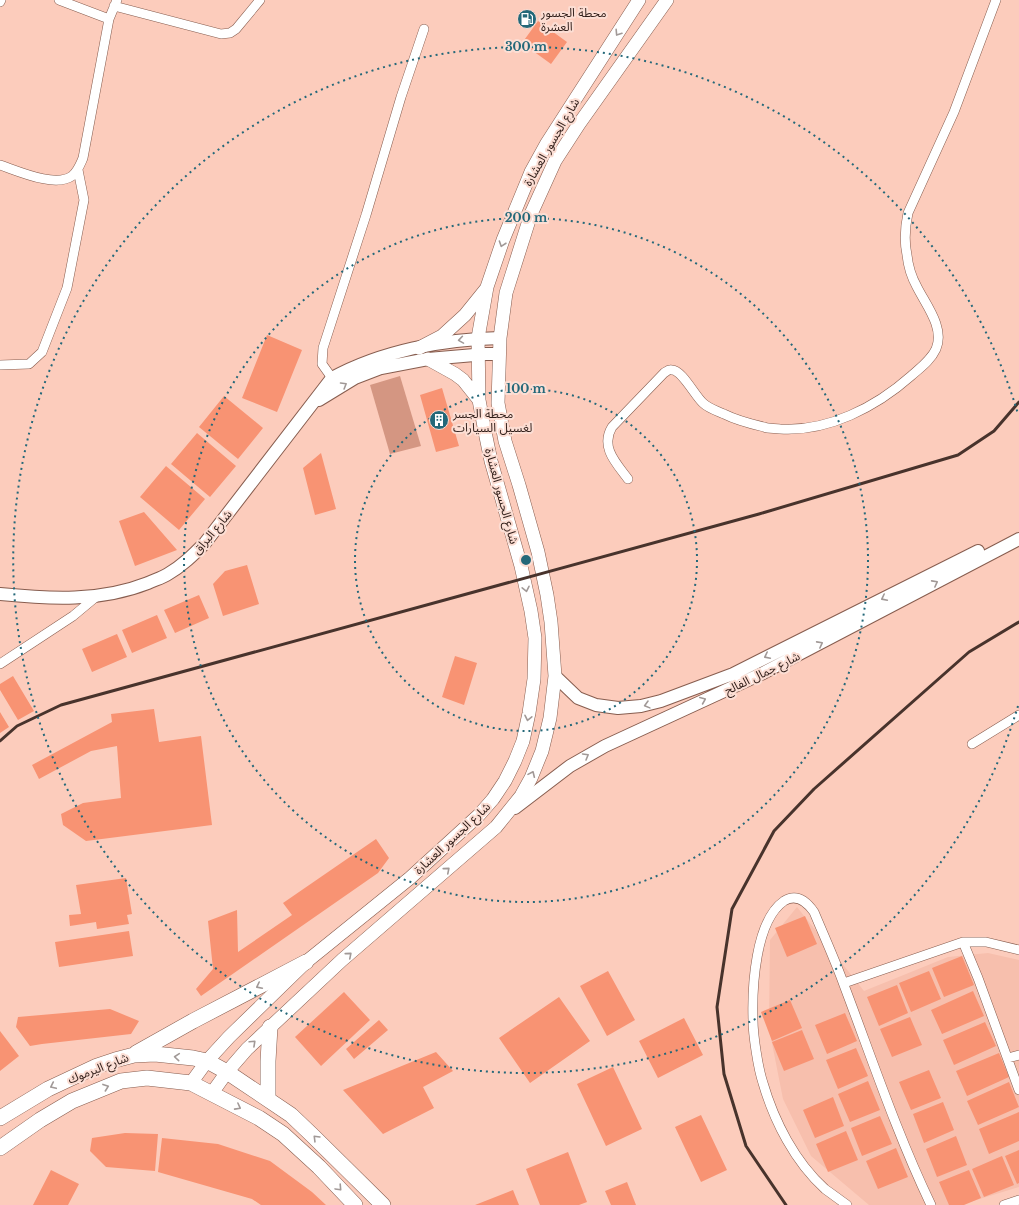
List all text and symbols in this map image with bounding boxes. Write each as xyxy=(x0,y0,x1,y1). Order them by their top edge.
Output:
place label: محطة الجسور العشرة xyxy=(540,5,607,34)
fuel station icon: محطة الجسور العشرة xyxy=(516,8,538,30)
one-way arrow xyxy=(615,29,623,36)
text: 300 m xyxy=(505,39,548,54)
street label: شارع الجسور العشارة xyxy=(520,95,584,190)
text: 200 m xyxy=(505,210,548,225)
one-way arrow xyxy=(498,240,507,247)
one-way arrow xyxy=(458,335,464,344)
text: 100 m xyxy=(506,381,547,396)
one-way arrow xyxy=(340,382,347,389)
place label: محطة الجسر لغسيل السيارات xyxy=(452,406,532,435)
building icon: محطة الجسر لغسيل السيارات xyxy=(428,409,450,431)
street label: شارع الجسور العشارة xyxy=(480,446,522,546)
street label: شارع البراق xyxy=(189,507,236,559)
centre of rings xyxy=(519,553,533,567)
one-way arrow xyxy=(931,580,938,587)
one-way arrow xyxy=(522,586,530,592)
one-way arrow xyxy=(880,593,888,601)
one-way arrow xyxy=(816,641,823,648)
street label: شارع جمال الفالح xyxy=(722,648,803,700)
one-way arrow xyxy=(764,651,772,659)
one-way arrow xyxy=(699,697,706,705)
one-way arrow xyxy=(644,700,650,708)
one-way arrow xyxy=(525,714,533,721)
one-way arrow xyxy=(582,754,589,761)
one-way arrow xyxy=(528,770,536,777)
street label: شارع الجسور العشارة xyxy=(411,799,495,879)
one-way arrow xyxy=(442,867,450,875)
one-way arrow xyxy=(344,952,351,959)
one-way arrow xyxy=(256,982,263,989)
one-way arrow xyxy=(248,1040,256,1048)
street label: شارع اليرموك xyxy=(65,1050,131,1088)
one-way arrow xyxy=(174,1052,180,1061)
one-way arrow xyxy=(50,1081,58,1089)
one-way arrow xyxy=(103,1083,110,1091)
one-way arrow xyxy=(234,1102,241,1110)
one-way arrow xyxy=(313,1135,321,1143)
one-way arrow xyxy=(334,1183,341,1190)

